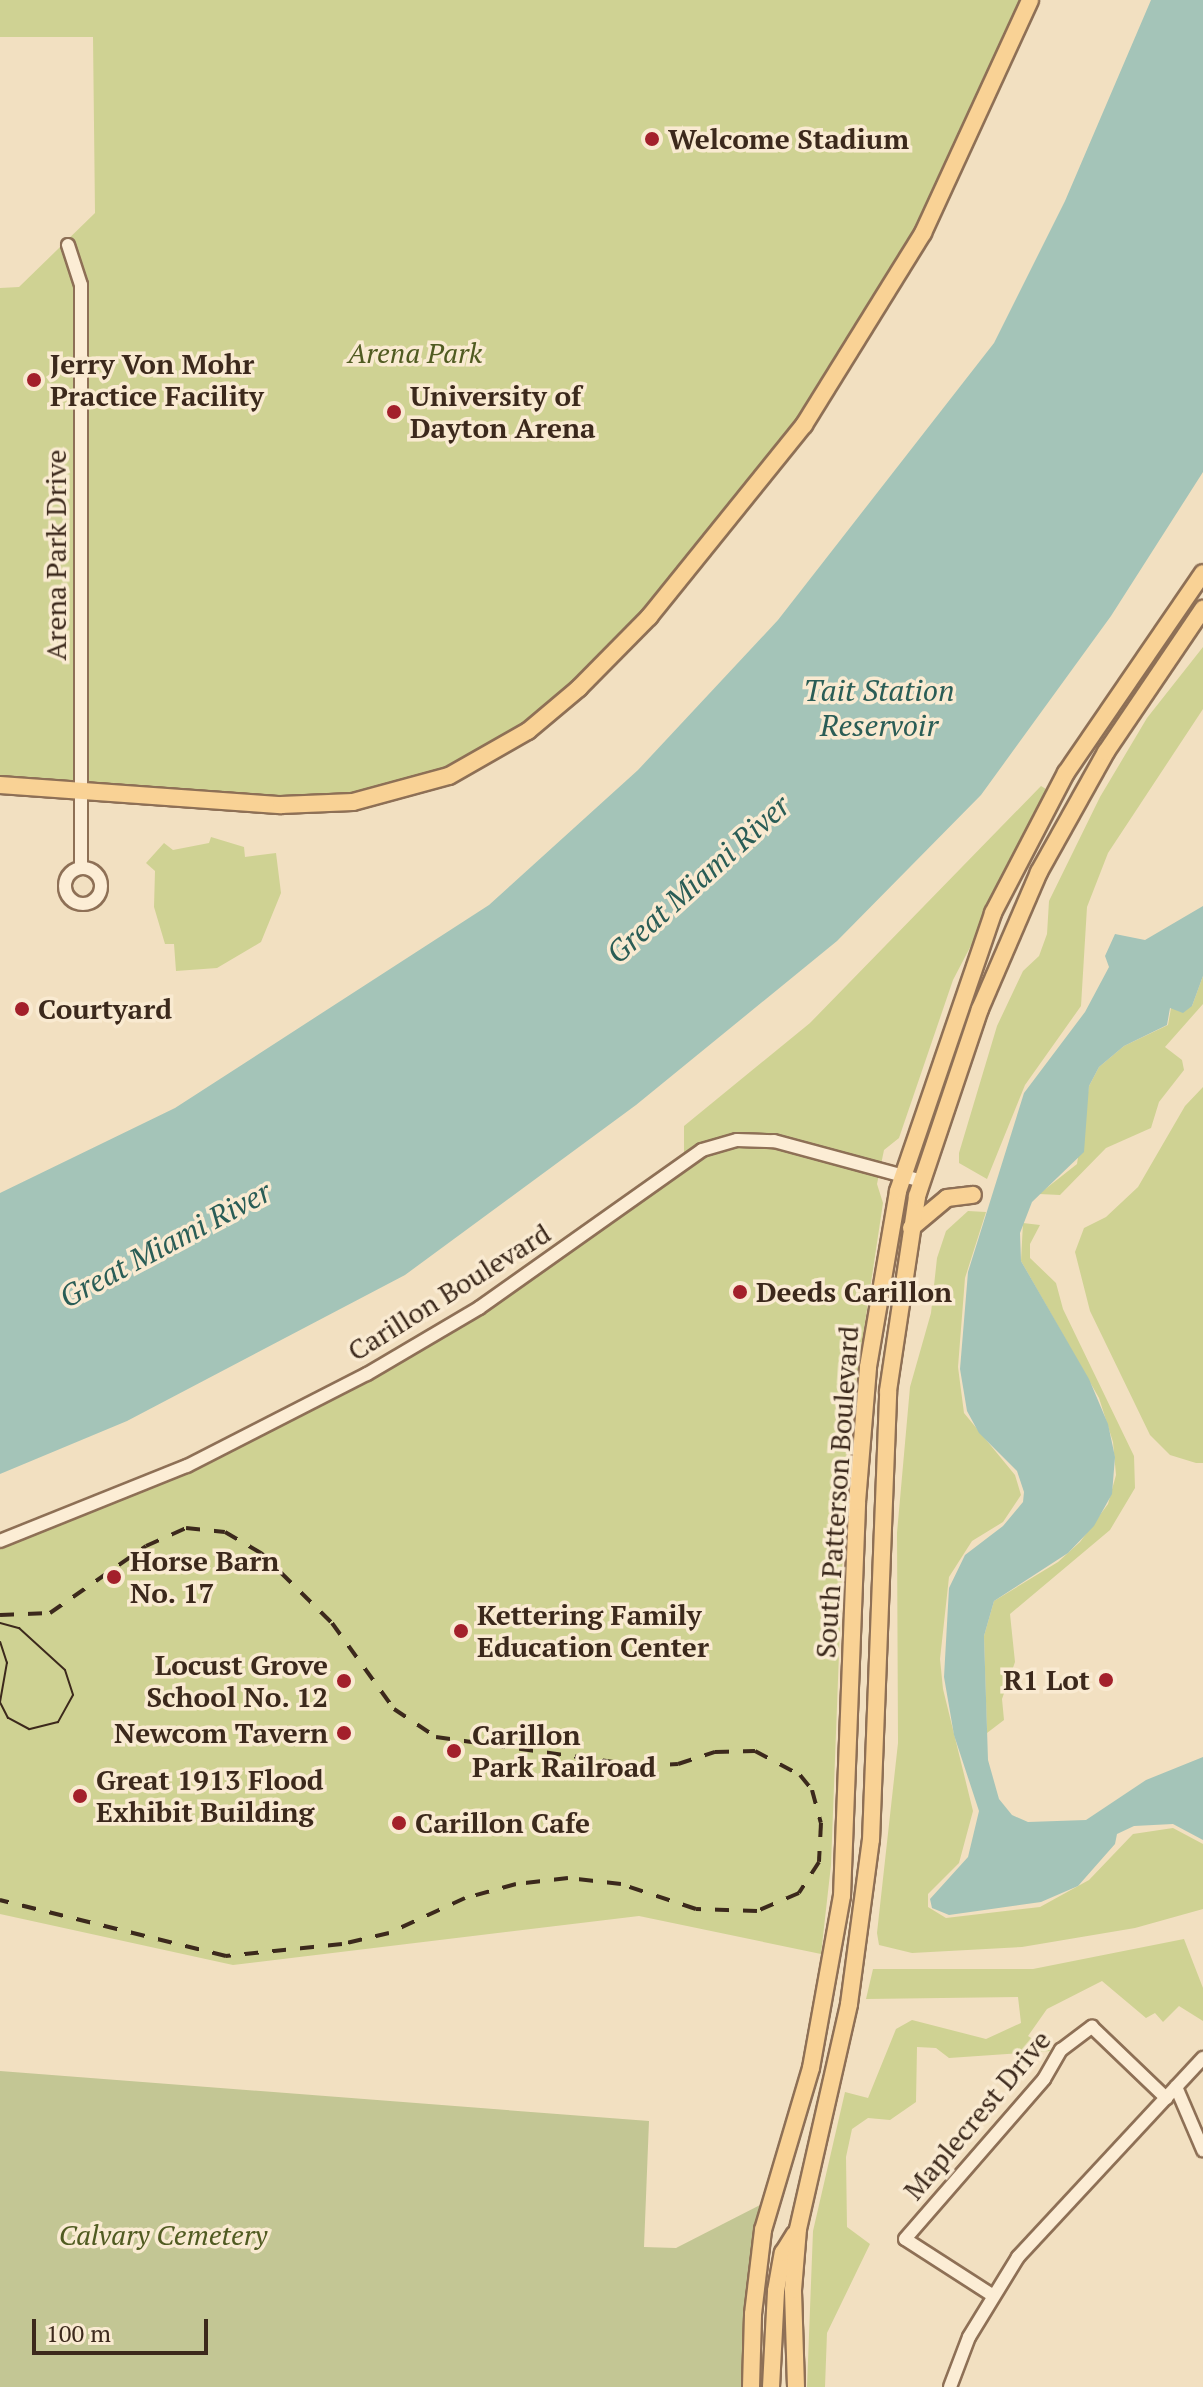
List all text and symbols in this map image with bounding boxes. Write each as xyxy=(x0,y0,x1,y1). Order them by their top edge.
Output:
place label: Welcome Stadium xyxy=(668,122,909,156)
marker: Welcome Stadium xyxy=(643,130,661,148)
park label: Arena Park xyxy=(348,336,482,370)
place label: Jerry Von Mohr Practice Facility xyxy=(50,347,264,413)
marker: Jerry Von Mohr Practice Facility xyxy=(25,371,43,389)
place label: University of Dayton Arena xyxy=(410,379,596,445)
marker: University of Dayton Arena xyxy=(385,403,403,421)
street label: Arena Park Drive xyxy=(39,449,73,661)
water label: Tait Station Reservoir xyxy=(803,672,955,742)
water label: Great Miami River xyxy=(599,787,797,971)
place label: Courtyard xyxy=(38,992,172,1026)
marker: Courtyard xyxy=(13,1000,31,1018)
water label: Great Miami River xyxy=(53,1173,277,1315)
street label: Carillon Boulevard xyxy=(341,1216,557,1368)
place label: Deeds Carillon xyxy=(756,1275,952,1309)
marker: Deeds Carillon xyxy=(731,1283,749,1301)
street label: South Patterson Boulevard xyxy=(809,1325,865,1659)
place label: Horse Barn No. 17 xyxy=(130,1544,279,1610)
marker: Horse Barn No. 17 xyxy=(105,1568,123,1586)
place label: Kettering Family Education Center xyxy=(477,1598,709,1664)
marker: Kettering Family Education Center xyxy=(452,1622,470,1640)
place label: Locust Grove School No. 12 xyxy=(145,1648,328,1714)
place label: R1 Lot xyxy=(1003,1663,1090,1697)
marker: R1 Lot xyxy=(1097,1671,1115,1689)
marker: Locust Grove School No. 12 xyxy=(335,1672,353,1690)
place label: Newcom Tavern xyxy=(114,1716,328,1750)
place label: Carillon Park Railroad xyxy=(472,1718,656,1784)
marker: Newcom Tavern xyxy=(335,1724,353,1742)
marker: Carillon Park Railroad xyxy=(443,1740,465,1762)
place label: Great 1913 Flood Exhibit Building xyxy=(96,1763,324,1829)
marker: Great 1913 Flood Exhibit Building xyxy=(71,1787,89,1805)
place label: Carillon Cafe xyxy=(415,1806,590,1840)
marker: Carillon Cafe xyxy=(390,1814,408,1832)
street label: Maplecrest Drive xyxy=(896,2023,1058,2207)
park label: Calvary Cemetery xyxy=(59,2218,267,2252)
scale bar xyxy=(36,2303,212,2353)
text: 100 m xyxy=(46,2317,111,2349)

